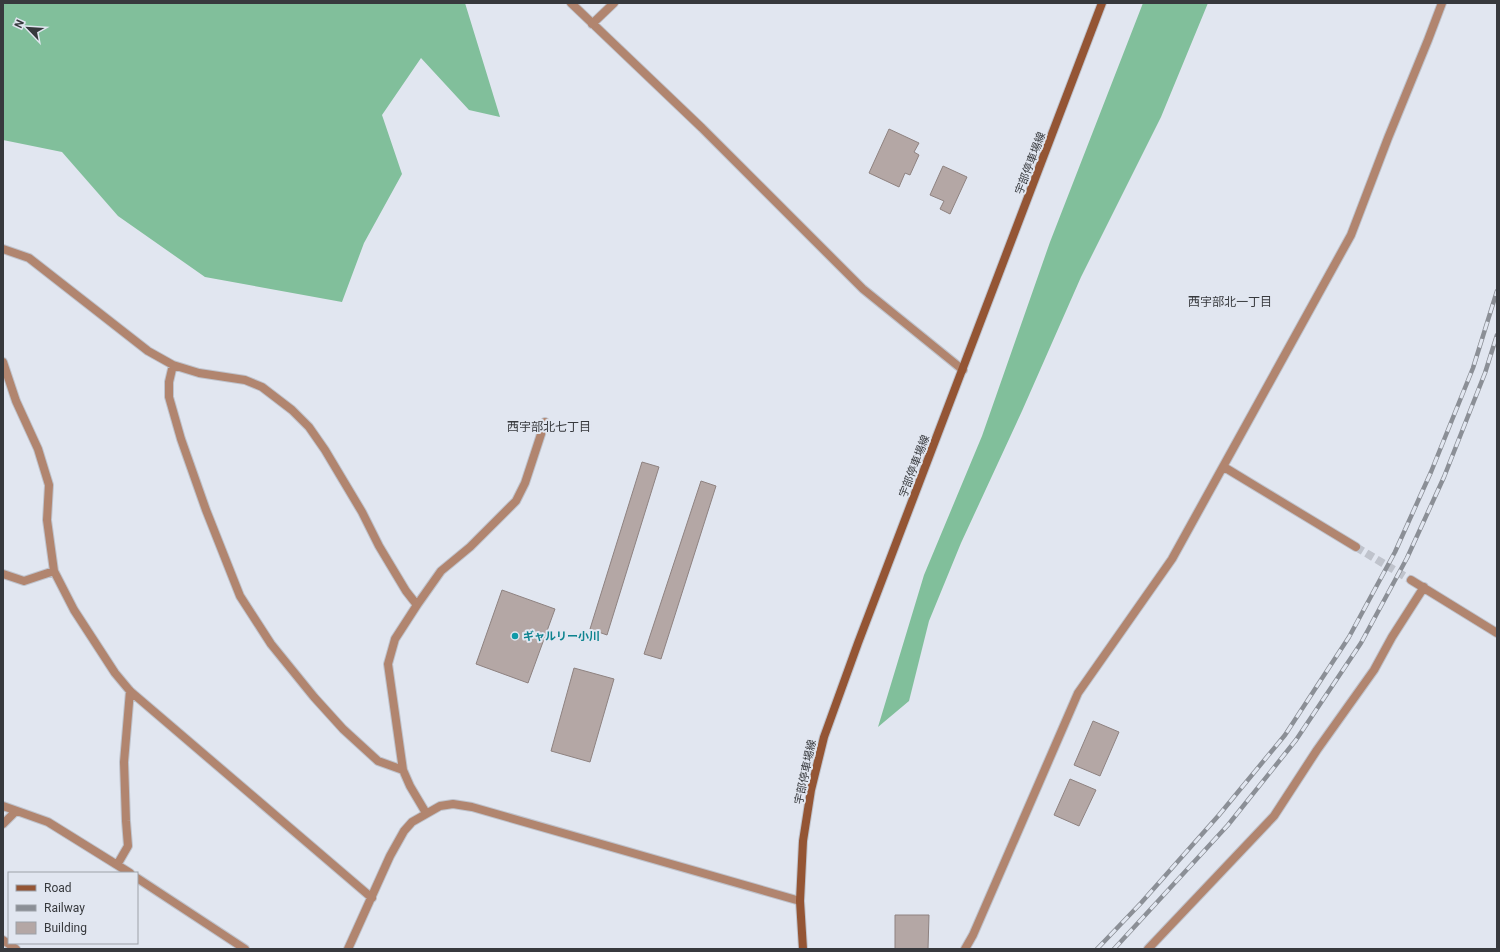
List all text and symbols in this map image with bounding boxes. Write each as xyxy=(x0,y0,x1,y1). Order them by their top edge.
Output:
north arrow xyxy=(8,8,48,48)
text: N xyxy=(12,18,27,30)
street label: 宇部停車場線 xyxy=(1013,130,1048,196)
district label: 西宇部北一丁目 xyxy=(1188,295,1272,309)
district label: 西宇部北七丁目 xyxy=(507,420,591,434)
street label: 宇部停車場線 xyxy=(897,433,932,499)
place label: ギャルリー小川 xyxy=(523,630,600,643)
marker: ギャルリー小川 xyxy=(510,631,520,641)
street label: 宇部停車場線 xyxy=(792,738,819,806)
legend xyxy=(8,872,138,944)
text: Road xyxy=(44,881,72,895)
text: Railway xyxy=(44,901,85,915)
text: Building xyxy=(44,921,87,935)

